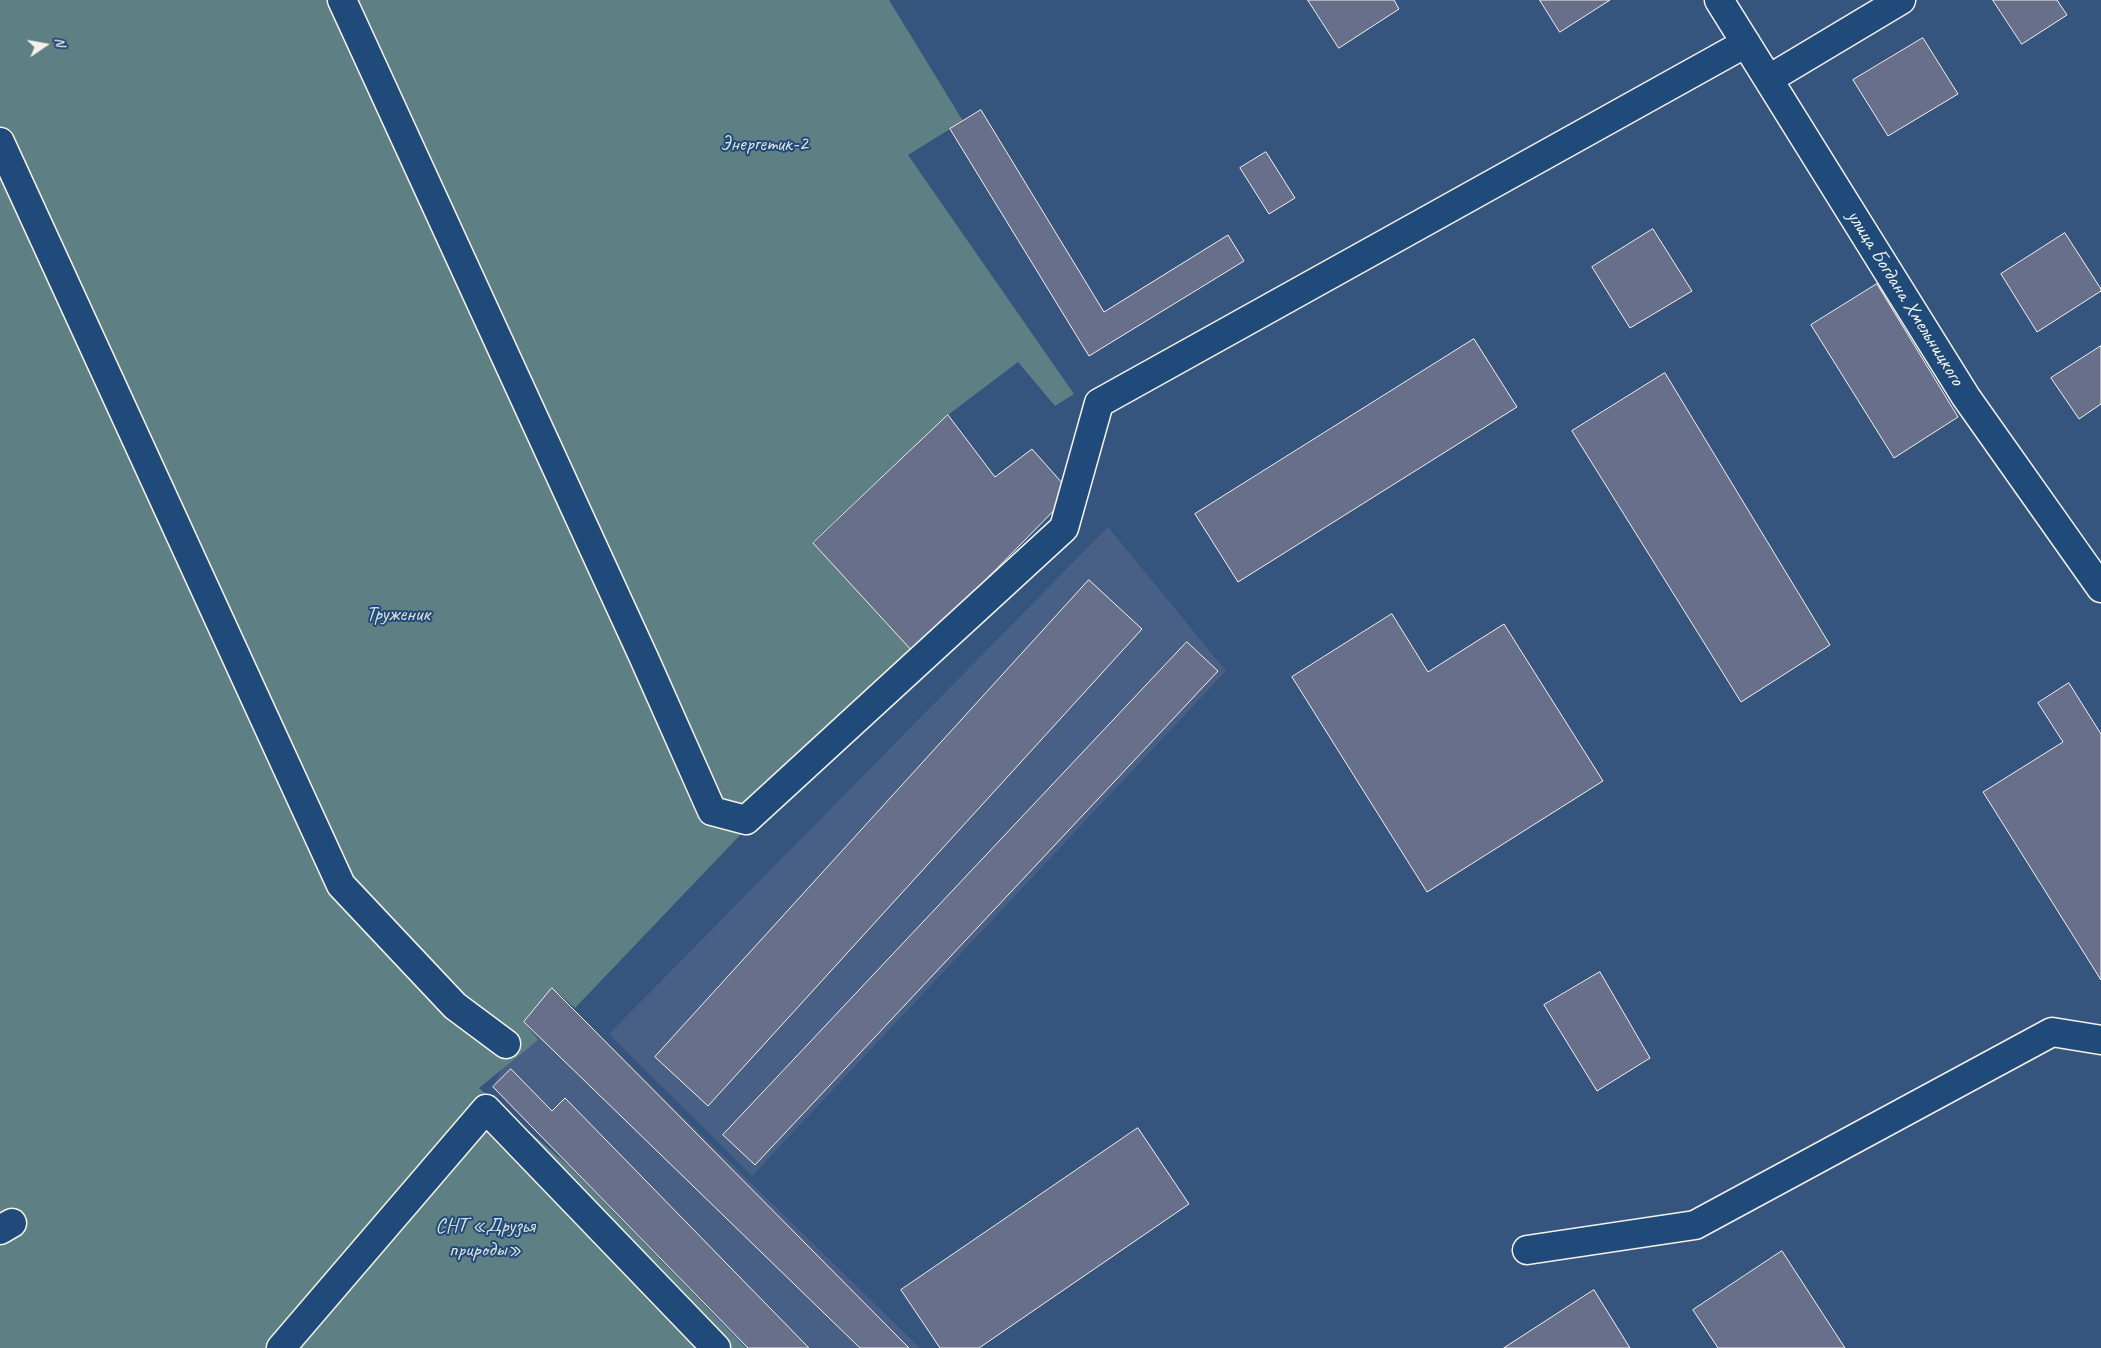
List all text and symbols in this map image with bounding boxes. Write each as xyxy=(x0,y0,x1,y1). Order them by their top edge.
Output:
north arrow xyxy=(20,20,70,70)
text: N xyxy=(51,36,69,48)
park label: Энергетик-2 xyxy=(720,131,808,157)
street label: улица Богдана Хмельницкого xyxy=(1841,206,1969,390)
park label: Труженик xyxy=(366,601,430,627)
park label: СНТ «Друзья природы» xyxy=(435,1213,535,1263)

